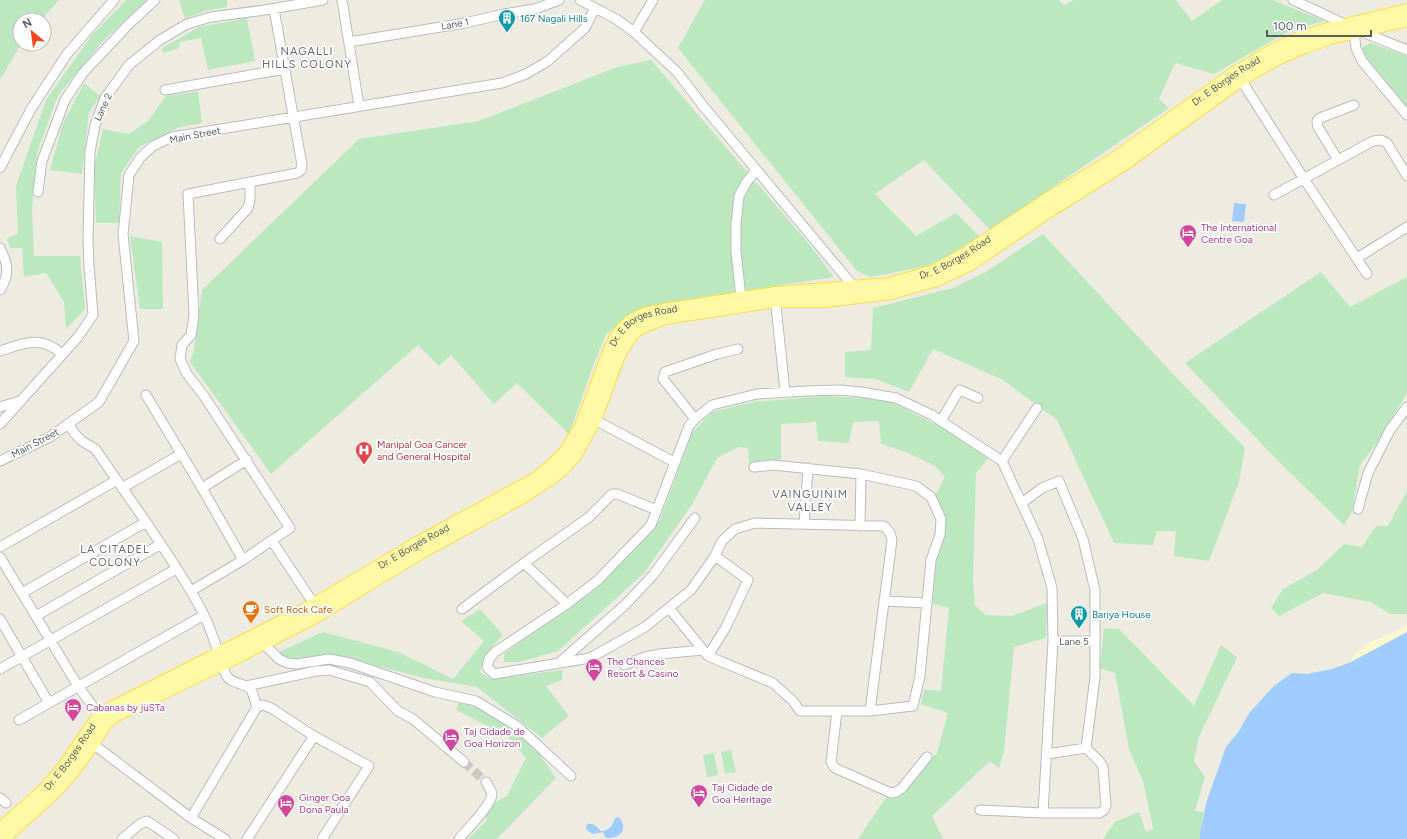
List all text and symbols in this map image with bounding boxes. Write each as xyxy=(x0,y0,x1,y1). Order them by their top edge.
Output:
building icon: 167 Nagali Hills xyxy=(497,8,517,33)
north arrow xyxy=(12,12,52,52)
place label: 167 Nagali Hills xyxy=(520,12,588,25)
scale bar xyxy=(1267,12,1371,38)
street label: Lane 1 xyxy=(440,15,470,33)
text: N xyxy=(21,16,34,31)
text: 100 m xyxy=(1273,19,1307,33)
district label: NAGALLI HILLS COLONY xyxy=(262,45,352,71)
street label: Dr. E Borges Road xyxy=(1189,53,1263,108)
street label: Lane 2 xyxy=(91,91,115,123)
street label: Main Street xyxy=(168,124,222,146)
place label: The International Centre Goa xyxy=(1201,221,1276,246)
hotel icon: The International Centre Goa xyxy=(1178,223,1198,248)
street label: Dr. E Borges Road xyxy=(917,232,993,281)
street label: Dr. E Borges Road xyxy=(606,301,678,348)
street label: Main Street xyxy=(9,425,61,461)
place label: Manipal Goa Cancer and General Hospital xyxy=(377,438,471,463)
hospital icon: Manipal Goa Cancer and General Hospital xyxy=(354,440,374,465)
district label: VAINGUINIM VALLEY xyxy=(772,488,848,514)
street label: Dr. E Borges Road xyxy=(375,520,451,571)
district label: LA CITADEL COLONY xyxy=(80,543,150,569)
cafe icon: Soft Rock Cafe xyxy=(241,599,261,624)
place label: Soft Rock Cafe xyxy=(264,603,333,616)
building icon: Bariya House xyxy=(1069,604,1089,629)
place label: Bariya House xyxy=(1092,608,1151,621)
street label: Lane 5 xyxy=(1059,635,1089,648)
place label: The Chances Resort & Casino xyxy=(607,655,679,680)
hotel icon: The Chances Resort & Casino xyxy=(584,657,604,682)
hotel icon: Cabanas by jüSTa xyxy=(63,697,83,722)
place label: Cabanas by jüSTa xyxy=(86,701,165,714)
street label: Dr. E Borges Road xyxy=(40,720,98,793)
place label: Taj Cidade de Goa Horizon xyxy=(464,725,525,750)
hotel icon: Taj Cidade de Goa Horizon xyxy=(441,727,461,752)
place label: Taj Cidade de Goa Heritage xyxy=(712,781,773,806)
hotel icon: Taj Cidade de Goa Heritage xyxy=(689,783,709,808)
place label: Ginger Goa Dona Paula xyxy=(299,791,350,816)
hotel icon: Ginger Goa Dona Paula xyxy=(276,793,296,818)

